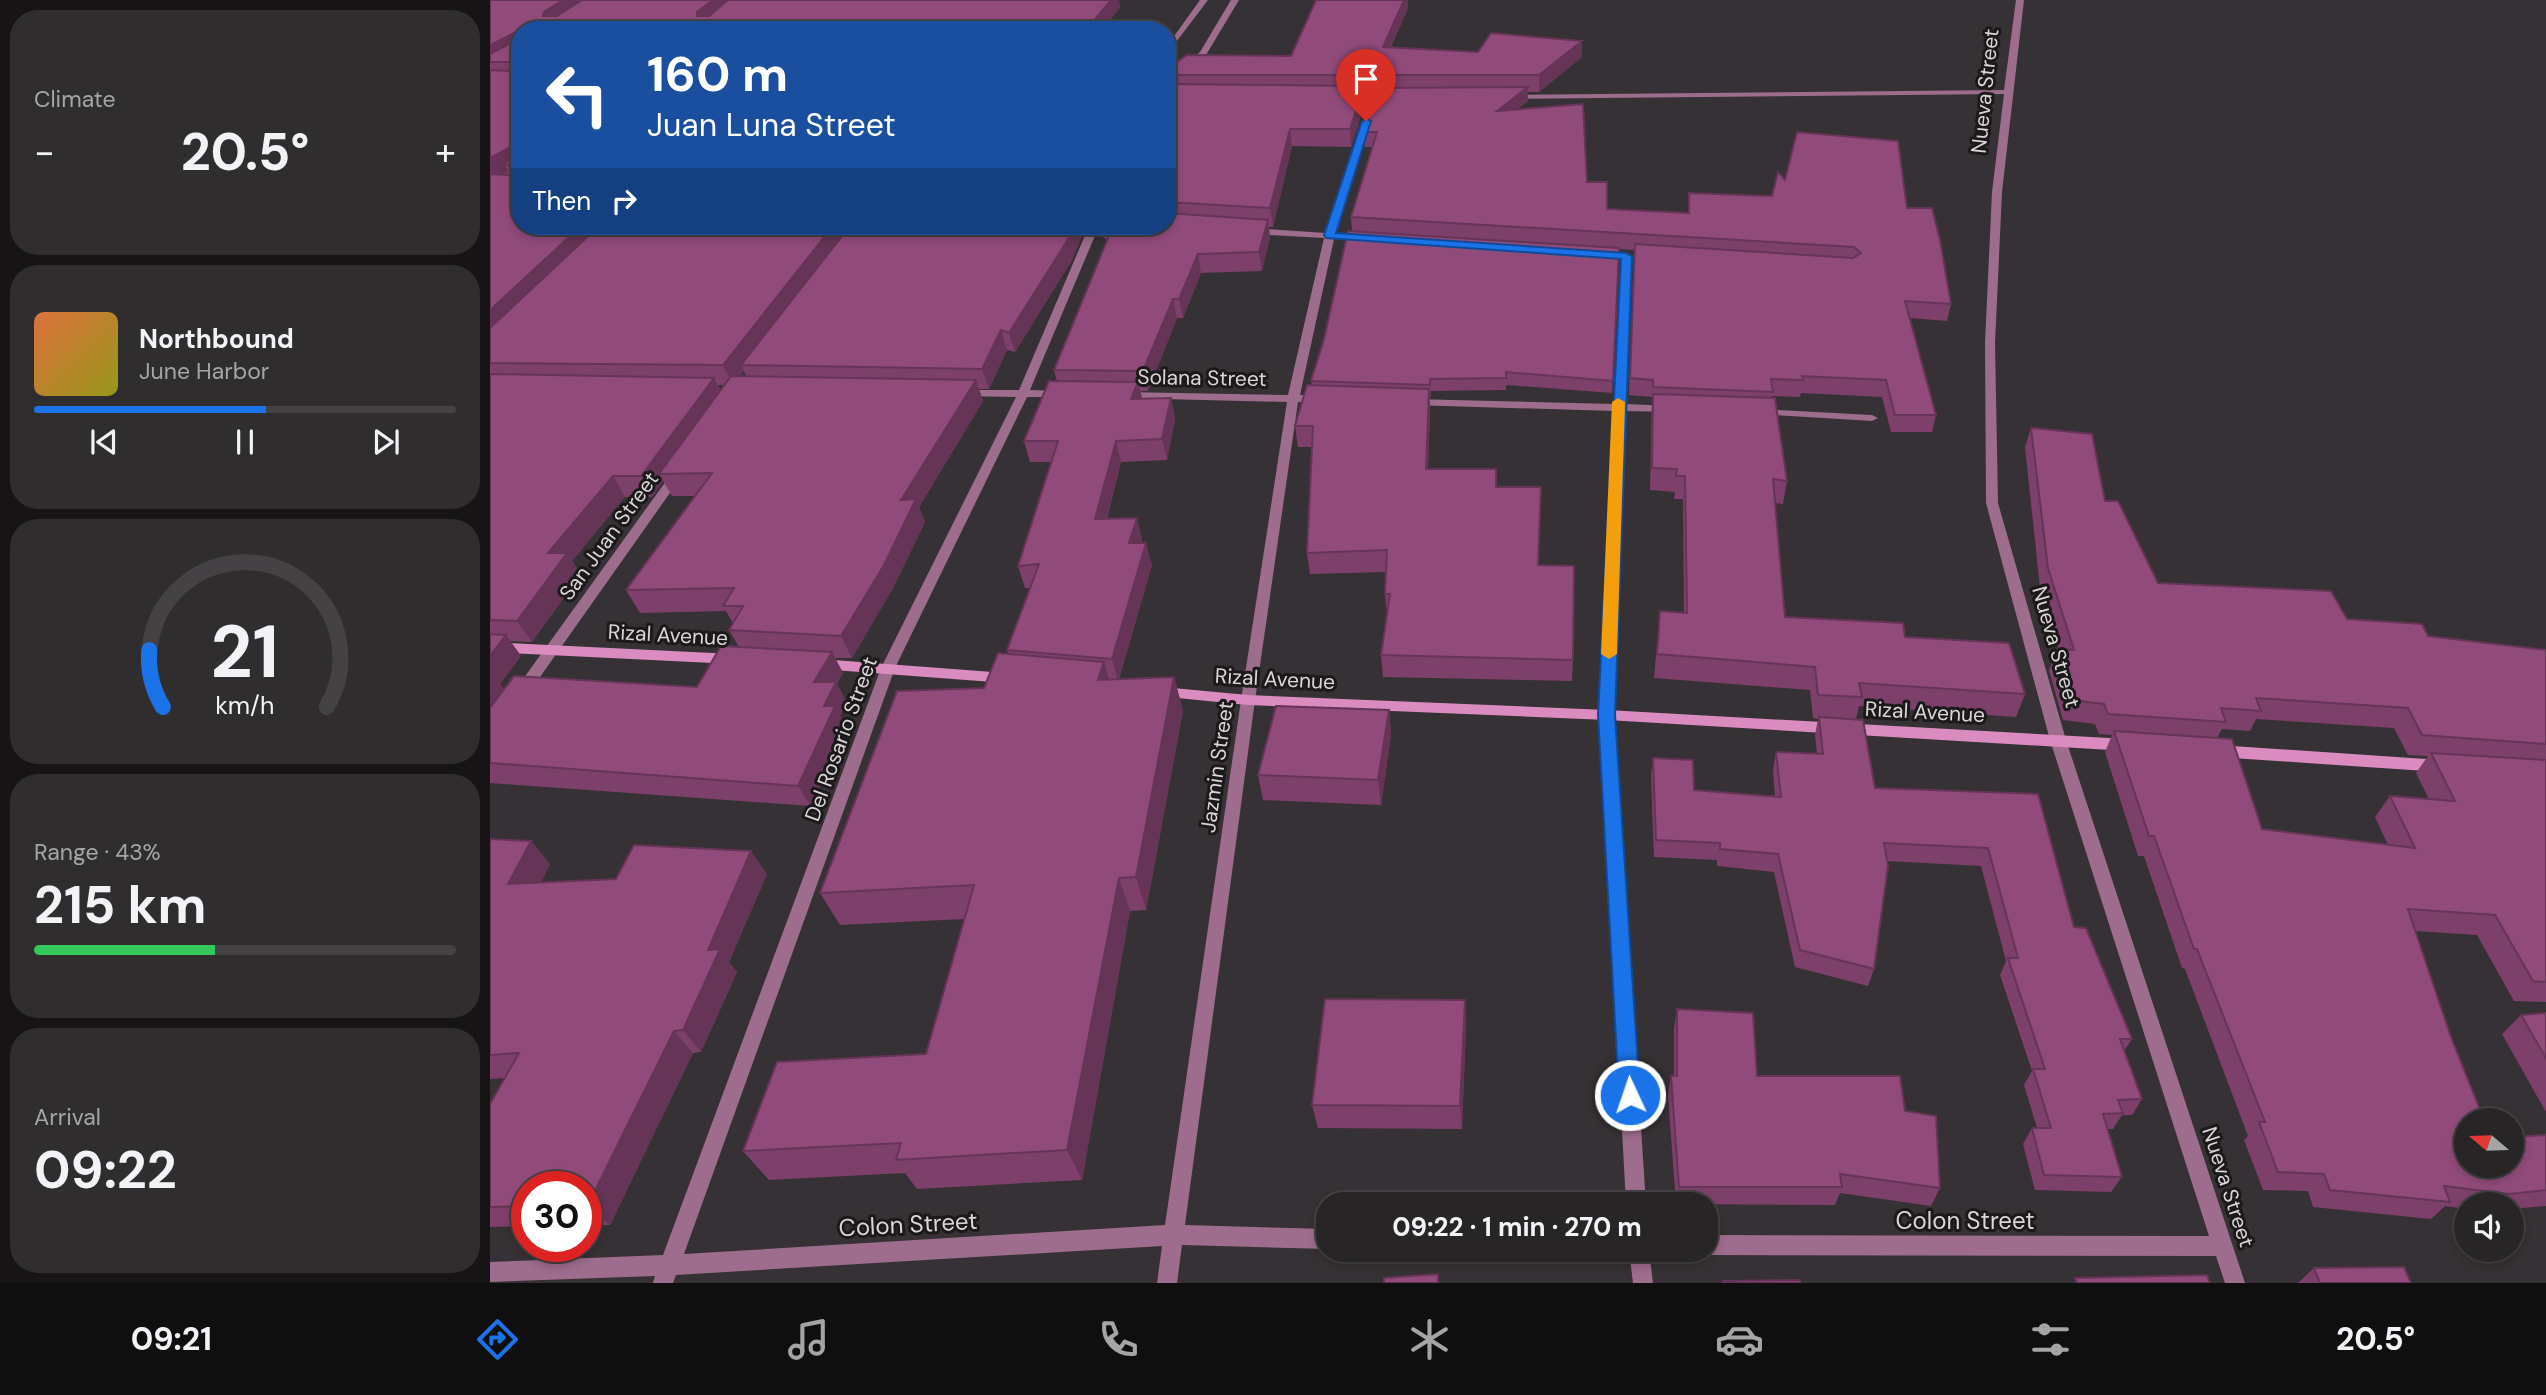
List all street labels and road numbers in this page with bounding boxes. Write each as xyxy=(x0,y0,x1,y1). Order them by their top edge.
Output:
street label: Nueva Street xyxy=(1965,27,2005,155)
street label: Solana Street xyxy=(1137,363,1267,393)
street label: San Juan Street xyxy=(553,466,665,606)
street label: Nueva Street xyxy=(2025,583,2087,711)
street label: Rizal Avenue xyxy=(607,618,729,652)
street label: Del Rosario Street xyxy=(798,653,884,825)
street label: Rizal Avenue xyxy=(1214,662,1336,696)
street label: Rizal Avenue xyxy=(1864,695,1986,729)
street label: Jazmin Street xyxy=(1194,699,1240,835)
street label: Nueva Street xyxy=(2195,1123,2261,1251)
street label: Colon Street xyxy=(838,1205,978,1243)
street label: Colon Street xyxy=(1895,1205,2035,1236)

